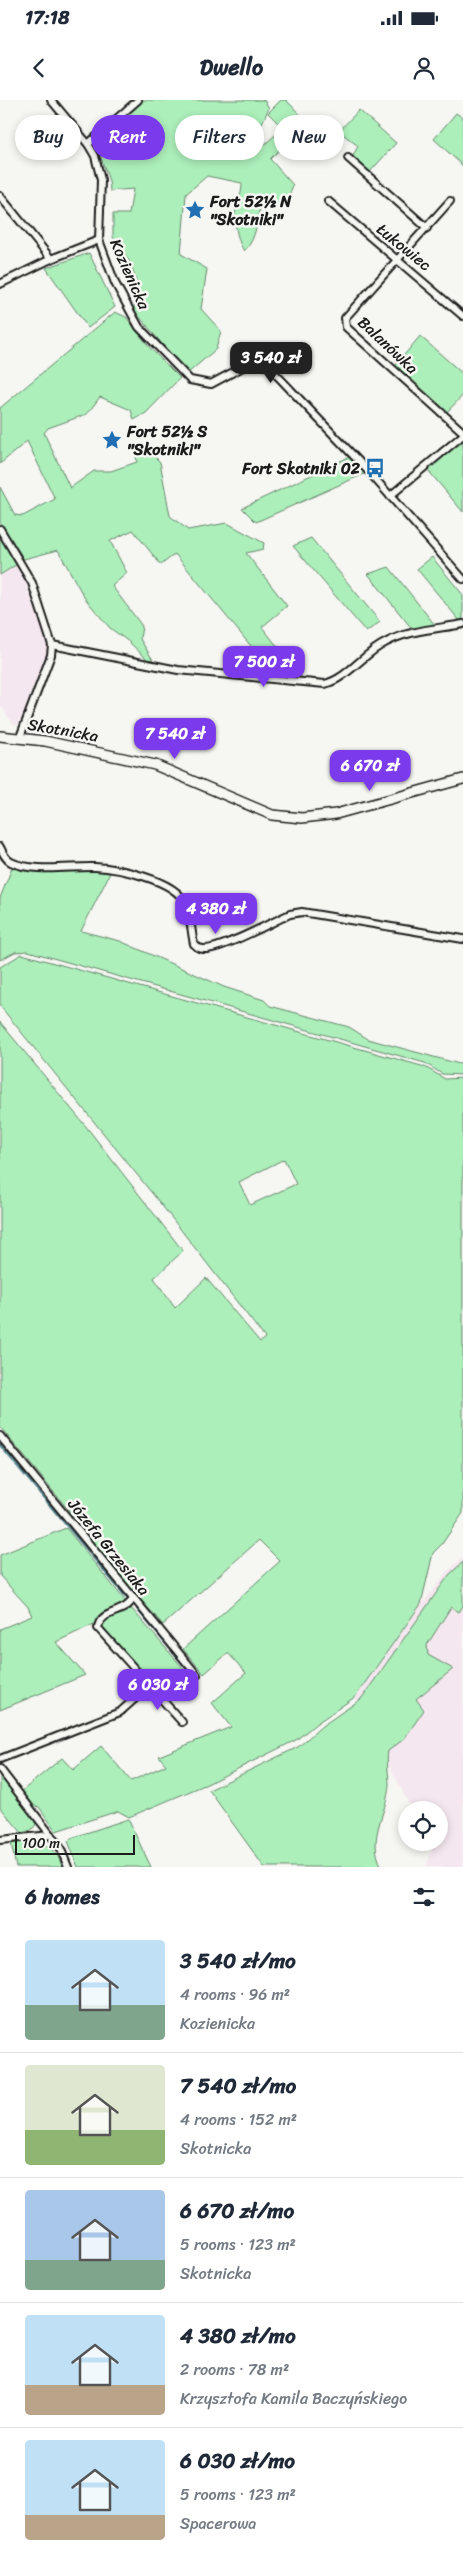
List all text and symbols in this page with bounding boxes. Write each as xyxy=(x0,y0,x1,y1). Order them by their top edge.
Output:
text: 17:18 xyxy=(25,1,69,34)
text: Dwello xyxy=(200,48,263,87)
icon: back xyxy=(25,54,53,82)
icon: person xyxy=(410,54,438,82)
chip: Buy xyxy=(15,115,81,160)
chip: Rent xyxy=(91,115,165,160)
chip: Filters xyxy=(175,115,264,160)
chip: New xyxy=(274,115,344,160)
place label: Fort 52½ N "Skotniki" xyxy=(209,187,292,234)
place icon: Fort 52½ N "Skotniki" xyxy=(184,199,206,221)
street label: Łukowiec xyxy=(370,216,438,278)
street label: Kozienicka xyxy=(101,234,159,315)
street label: Balanówka xyxy=(351,309,425,381)
pin: 3 540 zł xyxy=(219,342,323,384)
text: 3 540 zł xyxy=(241,343,301,372)
place label: Fort 52½ S "Skotniki" xyxy=(126,417,208,464)
place icon: Fort 52½ S "Skotniki" xyxy=(101,429,123,451)
place label: Fort Skotniki 02 xyxy=(241,454,361,483)
bus stop icon: Fort Skotniki 02 xyxy=(364,457,386,479)
pin: 7 500 zł xyxy=(212,646,316,688)
text: 7 500 zł xyxy=(234,647,294,676)
street label: Skotnicka xyxy=(25,710,101,750)
pin: 7 540 zł xyxy=(123,718,227,760)
text: 7 540 zł xyxy=(145,719,205,748)
pin: 6 670 zł xyxy=(318,750,422,792)
text: 6 670 zł xyxy=(341,751,399,780)
pin: 4 380 zł xyxy=(164,892,268,935)
text: 4 380 zł xyxy=(186,894,246,923)
street label: Józefa Grzesiaka xyxy=(60,1491,158,1602)
pin: 6 030 zł xyxy=(106,1668,210,1711)
text: 6 030 zł xyxy=(128,1670,188,1699)
map controls xyxy=(398,1801,448,1851)
button: locate xyxy=(398,1801,448,1851)
text: 100 m xyxy=(22,1831,60,1856)
scale bar xyxy=(15,1832,135,1855)
text: 6 homes xyxy=(25,1878,100,1916)
icon: filters xyxy=(410,1883,438,1911)
text: 3 540 zł/mo xyxy=(180,1942,296,1980)
icon: home xyxy=(65,1960,125,2020)
text: 4 rooms · 96 m² xyxy=(180,1980,290,2009)
text: Kozienicka xyxy=(180,2009,255,2038)
text: 7 540 zł/mo xyxy=(180,2067,296,2105)
icon: home xyxy=(65,2085,125,2145)
text: 4 rooms · 152 m² xyxy=(180,2105,297,2134)
text: Skotnicka xyxy=(180,2134,251,2163)
text: 6 670 zł/mo xyxy=(180,2192,294,2230)
icon: home xyxy=(65,2210,125,2270)
text: 5 rooms · 123 m² xyxy=(180,2230,296,2259)
text: Skotnicka xyxy=(180,2259,251,2288)
text: 4 380 zł/mo xyxy=(180,2317,296,2355)
icon: home xyxy=(65,2335,125,2395)
text: 2 rooms · 78 m² xyxy=(180,2355,289,2384)
text: Krzysztofa Kamila Baczyńskiego xyxy=(180,2384,407,2413)
text: 6 030 zł/mo xyxy=(180,2442,295,2480)
icon: home xyxy=(65,2460,125,2520)
text: 5 rooms · 123 m² xyxy=(180,2480,296,2509)
text: Spacerowa xyxy=(180,2509,256,2538)

